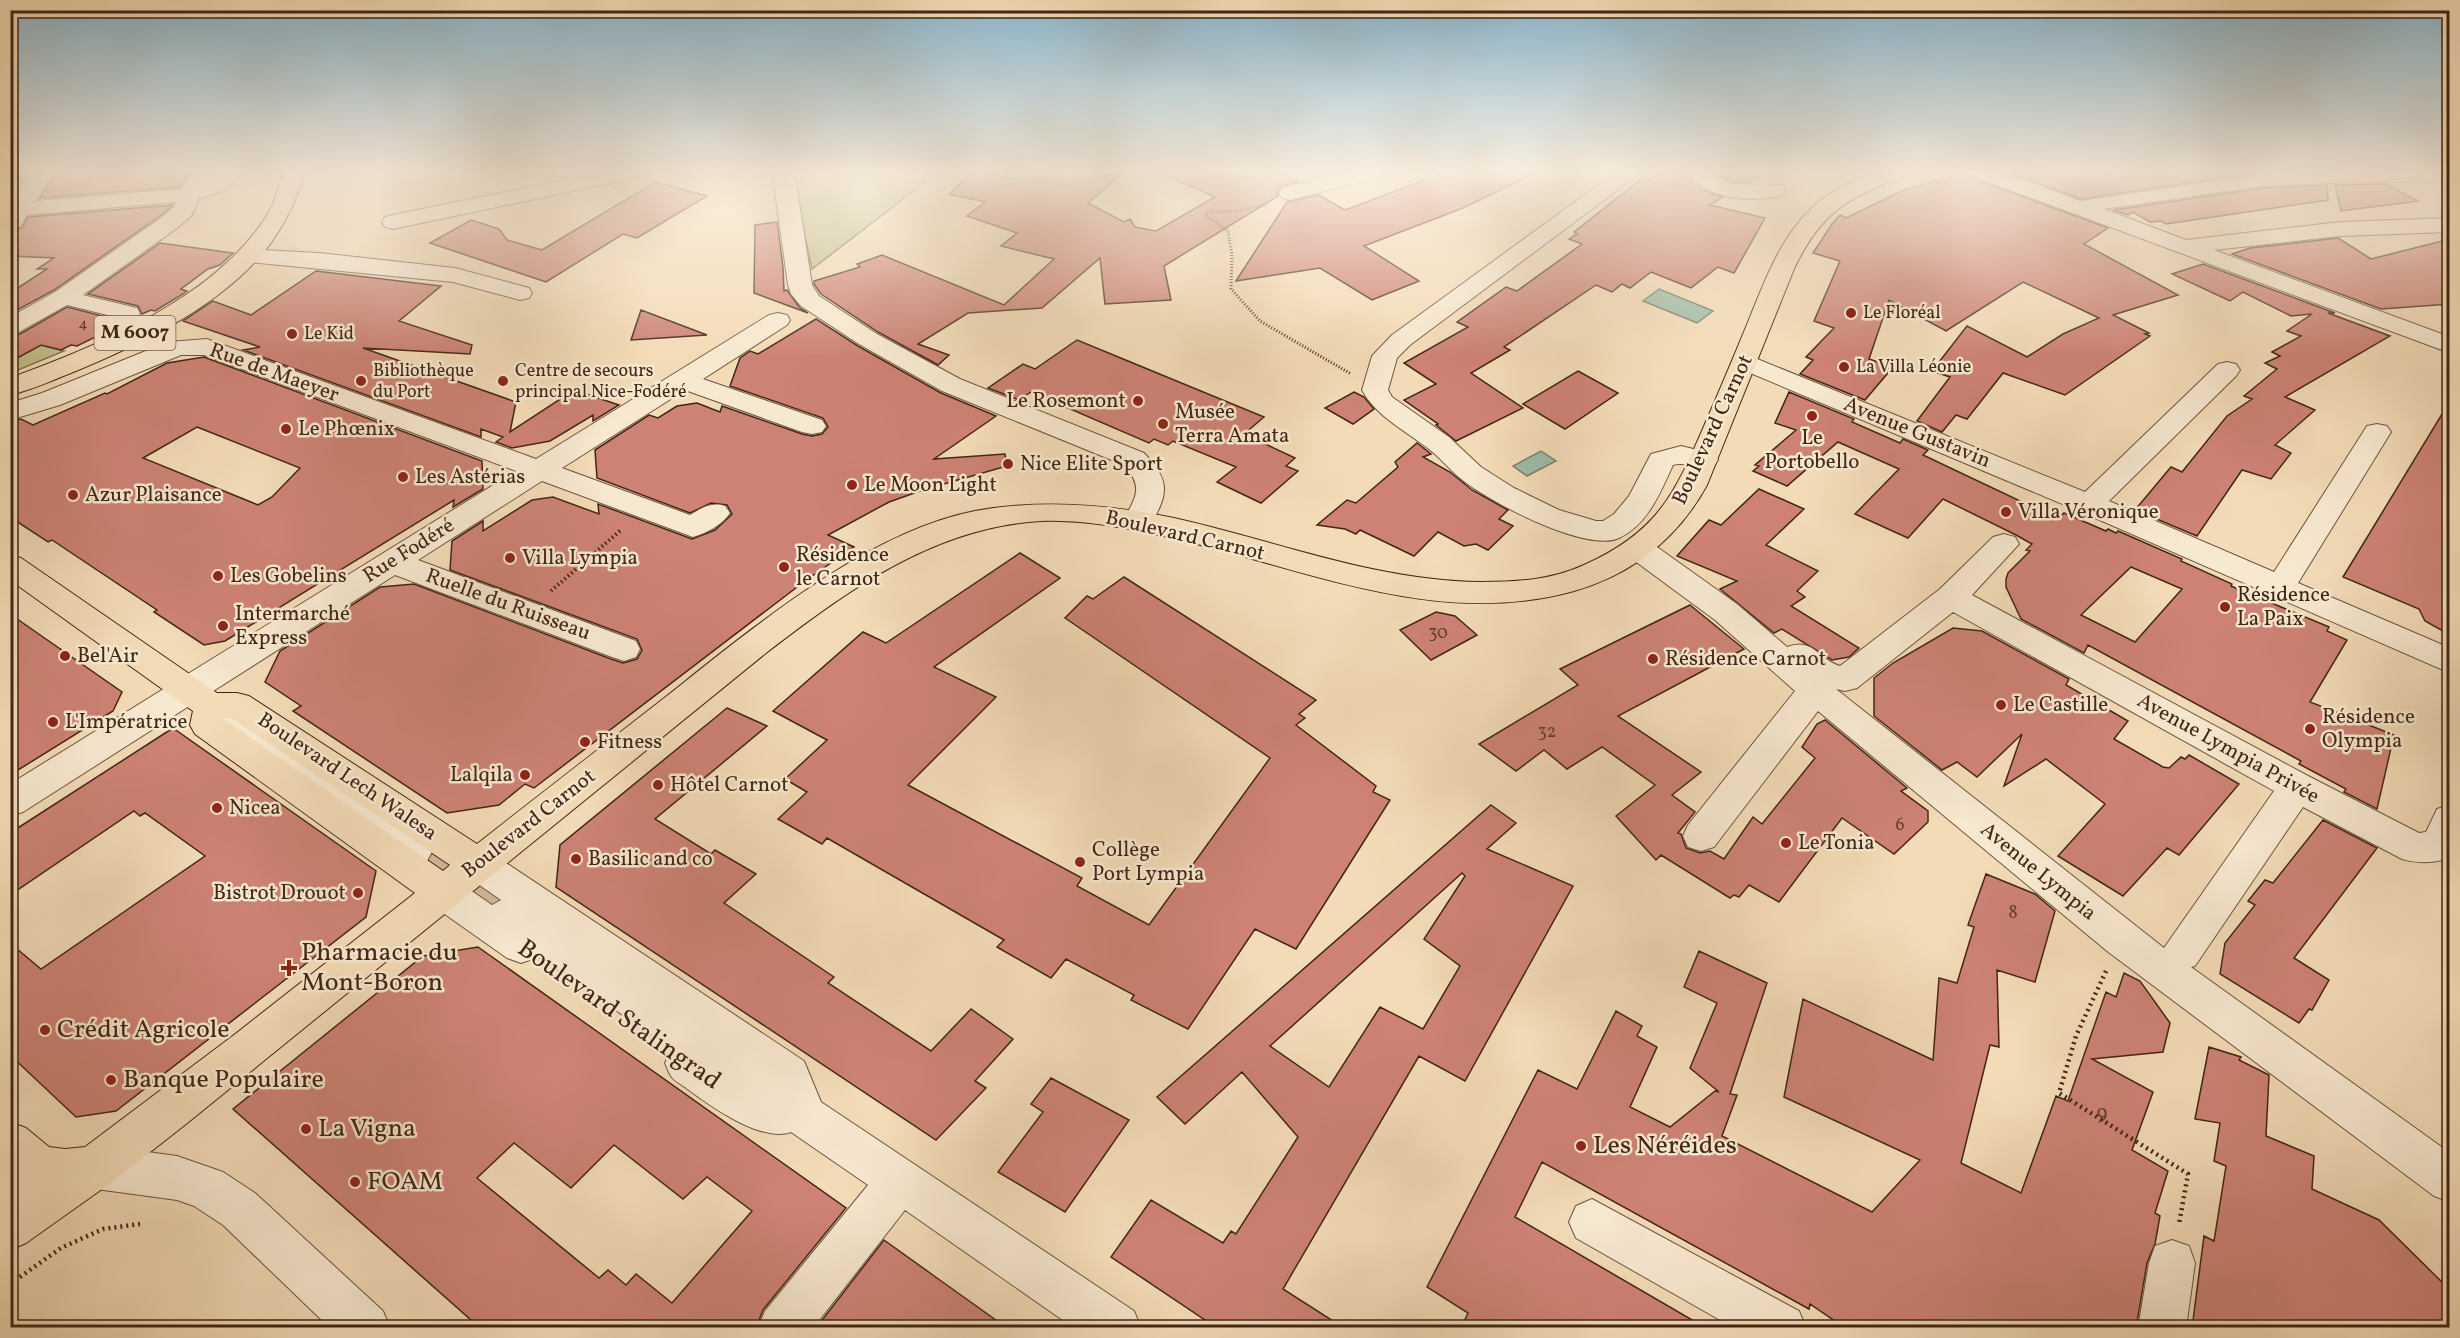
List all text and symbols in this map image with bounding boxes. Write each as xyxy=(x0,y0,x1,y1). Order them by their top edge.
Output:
place label: Le Floréal xyxy=(1863,301,1941,326)
marker: Le Floréal xyxy=(1844,306,1858,320)
house number: 4 xyxy=(79,314,88,335)
road number: M 6007 xyxy=(94,316,176,350)
place label: Le Kid xyxy=(304,322,354,347)
marker: Le Kid xyxy=(285,327,299,341)
street label: Rue de Maeyer xyxy=(205,336,343,410)
street label: Boulevard Carnot xyxy=(1666,350,1760,510)
place label: La Villa Léonie xyxy=(1856,355,1971,380)
place label: Bibliothèque du Port xyxy=(373,359,474,405)
place label: Centre de secours principal Nice-Fodéré xyxy=(515,359,687,405)
marker: La Villa Léonie xyxy=(1837,360,1851,374)
marker: Bibliothèque du Port xyxy=(354,374,368,388)
marker: Centre de secours principal Nice-Fodéré xyxy=(496,374,510,388)
place label: Le Rosemont xyxy=(1006,387,1126,416)
street label: Avenue Gustavin xyxy=(1839,390,1995,476)
marker: Le Rosemont xyxy=(1131,394,1145,408)
place label: Musée Terra Amata xyxy=(1175,398,1289,451)
marker: Le Portobello xyxy=(1805,409,1819,423)
place label: Le Phœnix xyxy=(298,415,395,444)
marker: Musée Terra Amata xyxy=(1156,417,1170,431)
marker: Le Phœnix xyxy=(279,422,293,436)
place label: Le Portobello xyxy=(1764,424,1860,477)
place label: Nice Elite Sport xyxy=(1020,450,1163,479)
marker: Nice Elite Sport xyxy=(1001,457,1015,471)
place label: Les Astérias xyxy=(415,463,525,492)
marker: Les Astérias xyxy=(396,470,410,484)
place label: Le Moon Light xyxy=(864,471,997,500)
marker: Le Moon Light xyxy=(845,478,859,492)
place label: Azur Plaisance xyxy=(85,481,222,510)
marker: Azur Plaisance xyxy=(66,488,80,502)
place label: Villa Véronique xyxy=(2018,498,2159,527)
street label: Boulevard Carnot xyxy=(1103,504,1267,568)
marker: Villa Véronique xyxy=(1999,505,2013,519)
street label: Rue Fodéré xyxy=(358,511,460,591)
place label: Résidence le Carnot xyxy=(796,541,889,594)
place label: Villa Lympia xyxy=(522,544,638,573)
marker: Villa Lympia xyxy=(503,551,517,565)
marker: Résidence le Carnot xyxy=(777,560,791,574)
place label: Les Gobelins xyxy=(230,562,347,591)
street label: Ruelle du Ruisseau xyxy=(422,562,594,648)
marker: Les Gobelins xyxy=(211,569,225,583)
place label: Résidence La Paix xyxy=(2237,581,2330,634)
place label: Intermarché Express xyxy=(235,600,350,653)
marker: Résidence La Paix xyxy=(2218,600,2232,614)
marker: Intermarché Express xyxy=(216,619,230,633)
house number: 30 xyxy=(1428,621,1448,646)
place label: Bel'Air xyxy=(77,642,138,671)
place label: Résidence Carnot xyxy=(1665,645,1826,674)
marker: Bel'Air xyxy=(58,649,72,663)
marker: Résidence Carnot xyxy=(1646,652,1660,666)
street label: Avenue Lympia Privée xyxy=(2132,687,2324,811)
place label: Le Castille xyxy=(2013,691,2108,720)
marker: Le Castille xyxy=(1994,698,2008,712)
place label: Résidence Olympia xyxy=(2322,703,2415,756)
street label: Boulevard Lech Walesa xyxy=(251,706,443,848)
place label: L'Impératrice xyxy=(65,708,187,737)
marker: L'Impératrice xyxy=(46,715,60,729)
house number: 32 xyxy=(1538,720,1556,745)
marker: Résidence Olympia xyxy=(2303,722,2317,736)
place label: Fitness xyxy=(597,728,662,757)
marker: Fitness xyxy=(578,735,592,749)
place label: Lalqila xyxy=(450,761,513,790)
street label: Boulevard Carnot xyxy=(456,763,602,885)
marker: Lalqila xyxy=(518,768,532,782)
place label: Hôtel Carnot xyxy=(670,771,789,800)
marker: Hôtel Carnot xyxy=(651,778,665,792)
place label: Nicea xyxy=(229,794,281,823)
marker: Nicea xyxy=(210,801,224,815)
house number: 6 xyxy=(1895,813,1905,838)
street label: Avenue Lympia xyxy=(1974,816,2102,928)
place label: Le Tonia xyxy=(1798,829,1875,858)
place label: Collège Port Lympia xyxy=(1092,836,1204,889)
marker: Le Tonia xyxy=(1779,836,1793,850)
place label: Basilic and co xyxy=(588,845,713,874)
marker: Basilic and co xyxy=(569,852,583,866)
marker: Collège Port Lympia xyxy=(1073,855,1087,869)
place label: Bistrot Drouot xyxy=(213,879,346,908)
marker: Bistrot Drouot xyxy=(351,886,365,900)
house number: 8 xyxy=(2008,901,2018,926)
street label: Boulevard Stalingrad xyxy=(510,931,728,1099)
place label: Pharmacie du Mont-Boron xyxy=(301,935,458,1001)
marker: Pharmacie du Mont-Boron xyxy=(282,961,296,975)
place label: Crédit Agricole xyxy=(57,1012,230,1048)
marker: Crédit Agricole xyxy=(38,1023,52,1037)
place label: Banque Populaire xyxy=(123,1062,324,1098)
marker: Banque Populaire xyxy=(104,1073,118,1087)
house number: 9 xyxy=(2097,1099,2108,1128)
place label: La Vigna xyxy=(318,1111,416,1147)
marker: La Vigna xyxy=(299,1122,313,1136)
place label: Les Néréides xyxy=(1593,1128,1737,1164)
marker: Les Néréides xyxy=(1574,1139,1588,1153)
place label: FOAM xyxy=(367,1164,443,1200)
marker: FOAM xyxy=(348,1175,362,1189)

